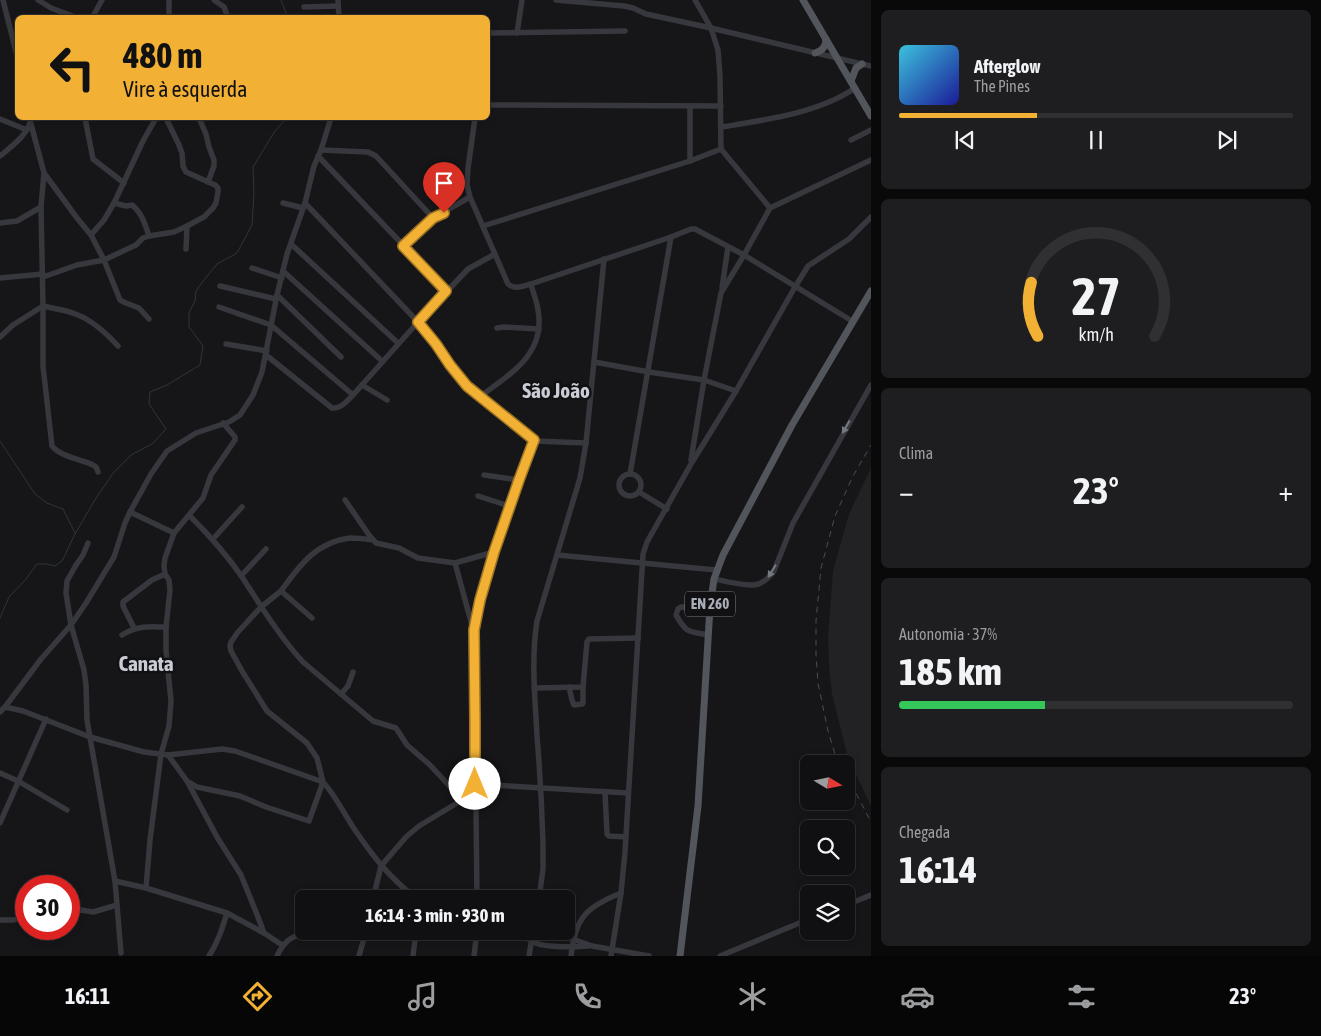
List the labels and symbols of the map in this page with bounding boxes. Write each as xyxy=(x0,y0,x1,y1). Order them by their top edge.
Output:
pin xyxy=(423,162,465,213)
district label: São João xyxy=(522,378,590,402)
one-way arrow xyxy=(842,421,851,434)
one-way arrow xyxy=(767,565,776,578)
road number: EN 260 xyxy=(685,592,735,616)
district label: Canata xyxy=(119,651,174,675)
north arrow xyxy=(800,755,855,810)
position arrow xyxy=(448,757,500,809)
speed limit sign: 30 xyxy=(15,875,80,940)

